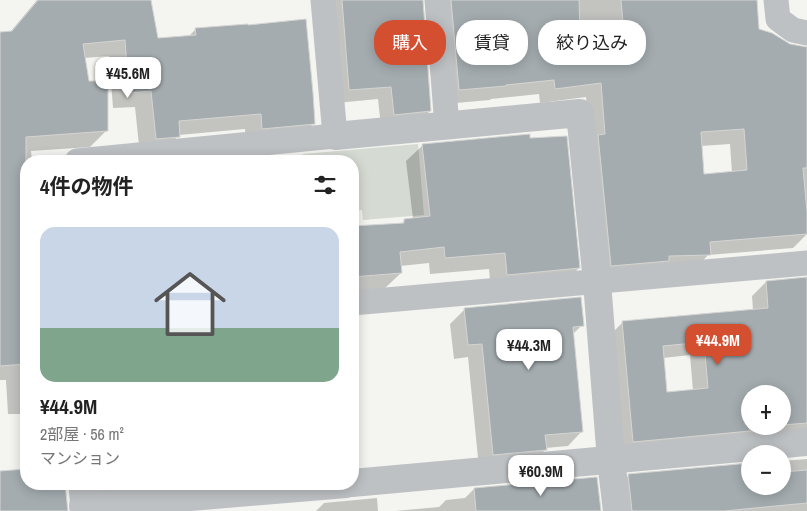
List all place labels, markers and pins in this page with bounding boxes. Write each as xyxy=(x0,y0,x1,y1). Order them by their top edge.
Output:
pin: ¥45.6M xyxy=(87,56,169,99)
pin: ¥44.9M xyxy=(677,324,759,366)
pin: ¥44.3M xyxy=(488,328,570,371)
pin: ¥60.9M xyxy=(500,454,582,497)

